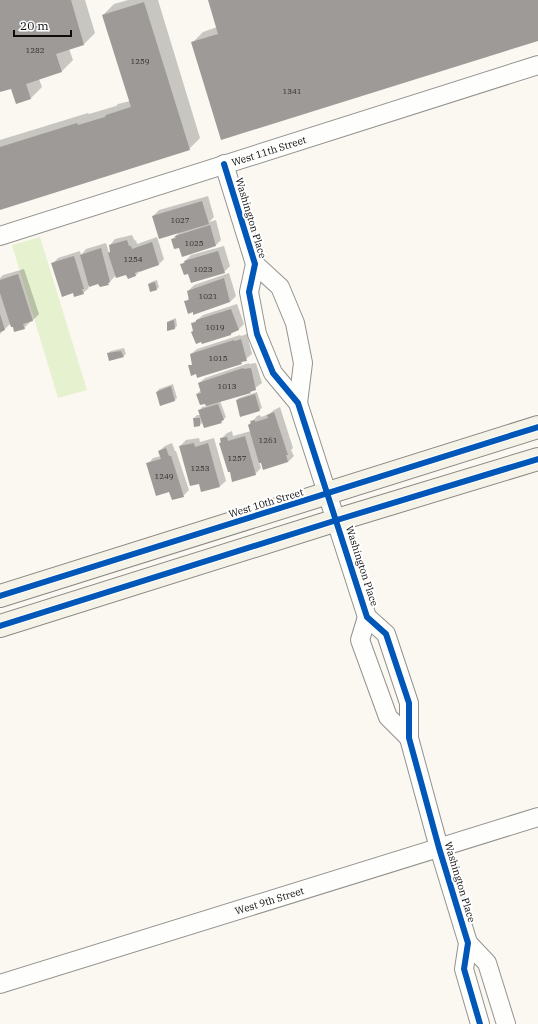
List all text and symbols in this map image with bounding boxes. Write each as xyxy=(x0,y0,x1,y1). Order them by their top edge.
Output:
scale bar xyxy=(14,12,71,38)
text: 20 m xyxy=(20,18,49,33)
house number: 1282 xyxy=(25,45,45,55)
house number: 1259 xyxy=(130,56,150,66)
house number: 1341 xyxy=(282,86,302,96)
street label: West 11th Street xyxy=(230,132,308,169)
street label: Washington Place xyxy=(233,176,269,260)
house number: 1027 xyxy=(170,215,190,225)
house number: 1025 xyxy=(184,238,204,248)
house number: 1254 xyxy=(123,254,143,264)
house number: 1023 xyxy=(193,264,213,274)
house number: 1021 xyxy=(198,291,218,301)
house number: 1019 xyxy=(205,322,225,332)
house number: 1015 xyxy=(208,353,228,363)
house number: 1013 xyxy=(217,381,237,391)
house number: 1261 xyxy=(258,435,278,445)
house number: 1257 xyxy=(227,453,247,463)
house number: 1253 xyxy=(190,463,210,473)
house number: 1249 xyxy=(154,471,174,481)
street label: West 10th Street xyxy=(227,485,305,521)
street label: Washington Place xyxy=(343,524,381,608)
street label: Washington Place xyxy=(442,840,478,924)
street label: West 9th Street xyxy=(233,883,306,917)

